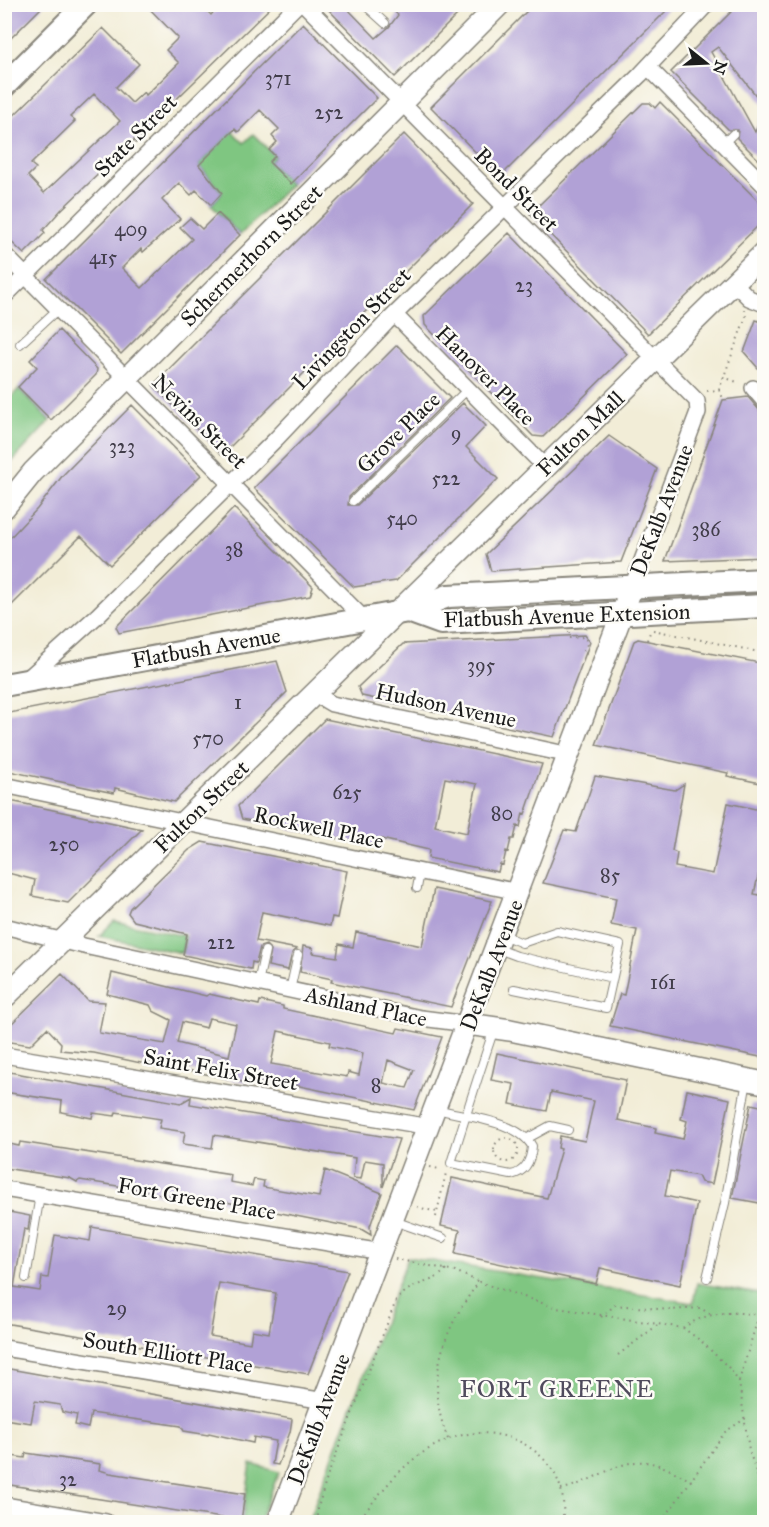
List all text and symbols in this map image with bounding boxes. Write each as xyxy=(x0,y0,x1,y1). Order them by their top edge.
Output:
north arrow xyxy=(676,33,736,93)
text: N xyxy=(709,58,731,77)
house number: 371 xyxy=(265,66,291,90)
street label: State Street xyxy=(88,88,183,182)
house number: 252 xyxy=(315,100,344,124)
street label: Bond Street xyxy=(469,142,565,237)
street label: Schermerhorn Street xyxy=(175,178,328,332)
house number: 409 xyxy=(114,217,148,241)
house number: 415 xyxy=(89,245,117,269)
street label: Livingston Street xyxy=(286,262,417,395)
house number: 23 xyxy=(515,273,533,297)
street label: Hanover Place xyxy=(430,320,541,431)
street label: Nevins Street xyxy=(146,368,253,475)
street label: Fulton Mall xyxy=(531,385,630,482)
street label: Grove Place xyxy=(351,386,446,479)
house number: 9 xyxy=(451,421,461,445)
house number: 323 xyxy=(109,434,135,458)
street label: DeKalb Avenue xyxy=(624,441,699,580)
house number: 522 xyxy=(432,466,461,490)
house number: 540 xyxy=(386,506,418,530)
house number: 386 xyxy=(692,517,721,541)
house number: 38 xyxy=(225,537,243,561)
street label: Flatbush Avenue Extension xyxy=(443,598,691,633)
street label: Flatbush Avenue xyxy=(129,621,283,674)
house number: 395 xyxy=(467,653,495,677)
street label: Hudson Avenue xyxy=(373,677,519,734)
house number: 1 xyxy=(234,690,242,714)
house number: 570 xyxy=(192,726,224,750)
street label: Fulton Street xyxy=(148,754,255,858)
house number: 625 xyxy=(332,780,362,804)
street label: Rockwell Place xyxy=(251,801,386,854)
house number: 80 xyxy=(491,801,513,825)
house number: 250 xyxy=(49,832,79,856)
house number: 85 xyxy=(600,863,620,887)
street label: DeKalb Avenue xyxy=(454,896,529,1035)
house number: 212 xyxy=(207,930,235,954)
house number: 161 xyxy=(650,970,676,994)
street label: Ashland Place xyxy=(301,980,429,1033)
street label: Saint Felix Street xyxy=(141,1043,301,1096)
house number: 8 xyxy=(371,1073,381,1097)
street label: Fort Greene Place xyxy=(116,1171,278,1226)
house number: 29 xyxy=(107,1296,127,1320)
street label: South Elliott Place xyxy=(81,1326,255,1379)
street label: DeKalb Avenue xyxy=(281,1350,356,1489)
district label: FORT GREENE xyxy=(460,1374,654,1404)
house number: 32 xyxy=(59,1467,77,1491)

